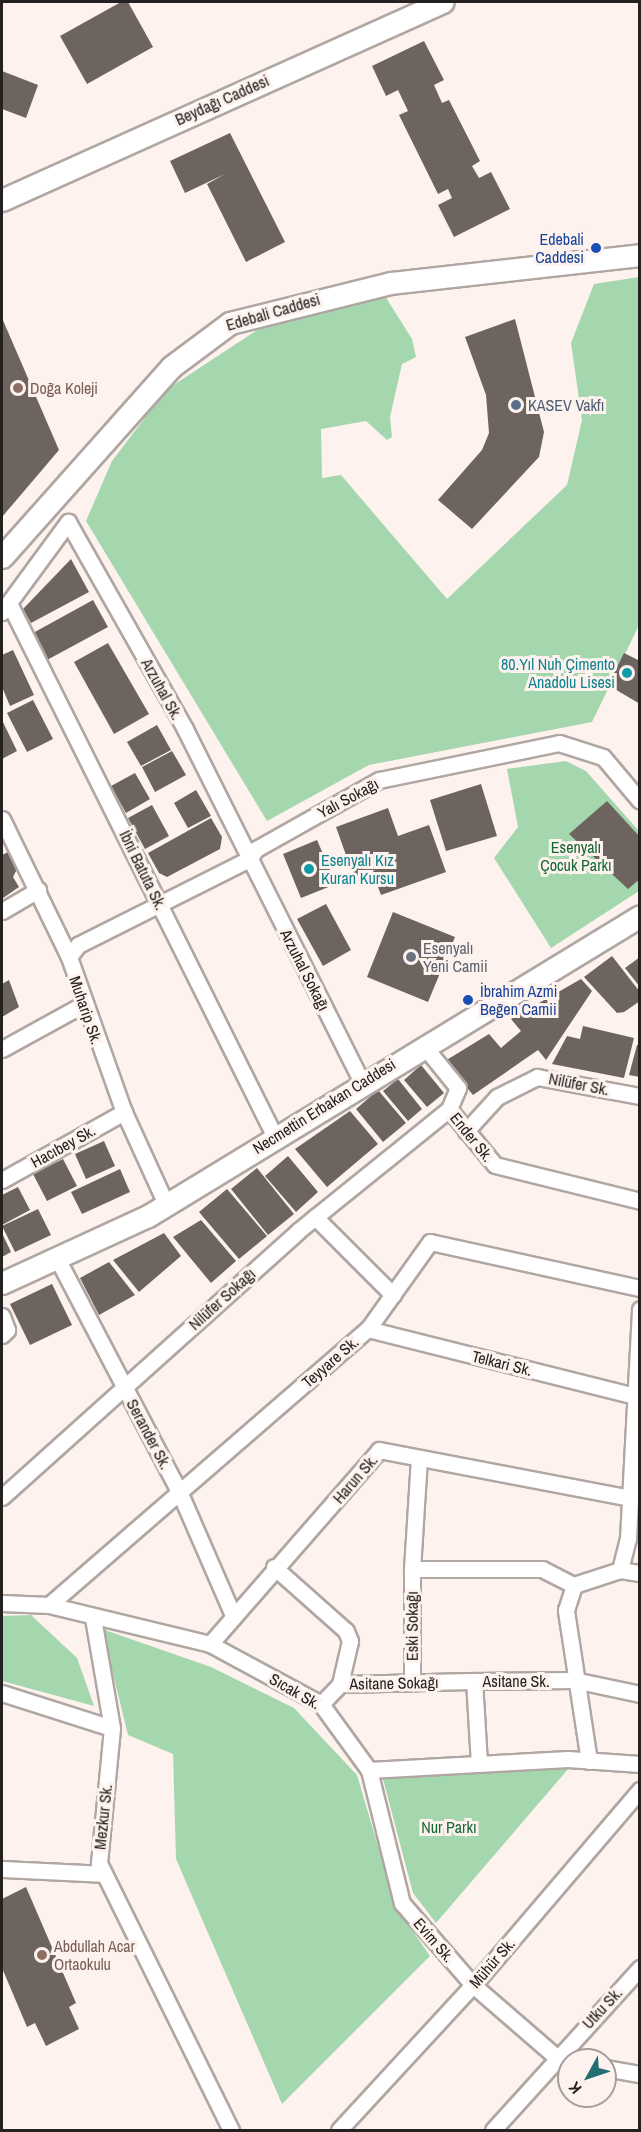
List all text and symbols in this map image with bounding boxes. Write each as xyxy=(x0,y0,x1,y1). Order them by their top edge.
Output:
street label: Beydağı Caddesi xyxy=(172,71,272,129)
place label: Edebali̇ Caddesi̇ xyxy=(535,229,584,267)
marker: Edebali̇ Caddesi̇ xyxy=(589,241,603,255)
street label: Edebali Caddesi xyxy=(224,289,322,335)
place label: Doğa Koleji xyxy=(30,378,98,398)
marker: Doğa Koleji xyxy=(11,381,25,395)
place label: KASEV Vakfı xyxy=(528,395,604,415)
marker: KASEV Vakfı xyxy=(509,398,523,412)
place label: 80.Yıl Nuh Çimento Anadolu Lisesi xyxy=(501,654,615,692)
street label: Arzuhal Sk. xyxy=(137,655,187,723)
marker: 80.Yıl Nuh Çimento Anadolu Lisesi xyxy=(620,666,634,680)
street label: Yalı Sokağı xyxy=(314,774,382,822)
street label: İbni Batuta Sk. xyxy=(116,827,170,913)
park label: Esenyalı Çocuk Parkı xyxy=(540,837,612,875)
place label: Esenyalı Kız Kuran Kursu xyxy=(321,850,394,888)
marker: Esenyalı Kız Kuran Kursu xyxy=(302,862,316,876)
street label: Arzuhal Sokağı xyxy=(276,926,334,1014)
place label: Esenyalı Yeni Camii xyxy=(423,938,488,976)
marker: Esenyalı Yeni Camii xyxy=(404,950,418,964)
street label: Muharip Sk. xyxy=(65,973,107,1047)
place label: İbrahim Azmi Beğen Camii xyxy=(480,981,558,1019)
marker: İbrahim Azmi Beğen Camii xyxy=(461,993,475,1007)
street label: Necmettin Erbakan Caddesi xyxy=(249,1054,399,1158)
street label: Nilüfer Sk. xyxy=(547,1069,611,1099)
street label: Ender Sk. xyxy=(446,1109,498,1165)
street label: Hacıbey Sk. xyxy=(27,1120,99,1172)
street label: Nilüfer Sokağı xyxy=(185,1264,259,1334)
street label: Teyyare Sk. xyxy=(298,1332,362,1392)
street label: Telkari Sk. xyxy=(470,1346,534,1380)
street label: Serander Sk. xyxy=(123,1396,175,1472)
street label: Harun Sk. xyxy=(329,1451,381,1507)
street label: Eski Sokağı xyxy=(402,1591,422,1661)
street label: Sıcak Sk. xyxy=(266,1669,324,1713)
street label: Asitane Sk. xyxy=(482,1671,550,1691)
street label: Asitane Sokağı xyxy=(349,1673,439,1693)
street label: Mezkur Sk. xyxy=(90,1783,116,1851)
park label: Nur Parkı xyxy=(421,1817,477,1837)
street label: Evim Sk. xyxy=(410,1914,458,1966)
street label: Mühür Sk. xyxy=(465,1934,519,1992)
place label: Abdullah Acar Ortaokulu xyxy=(54,1936,136,1974)
marker: Abdullah Acar Ortaokulu xyxy=(35,1948,49,1962)
street label: Utku Sk. xyxy=(578,1983,626,2033)
north arrow xyxy=(557,2048,617,2108)
text: K xyxy=(563,2078,586,2099)

